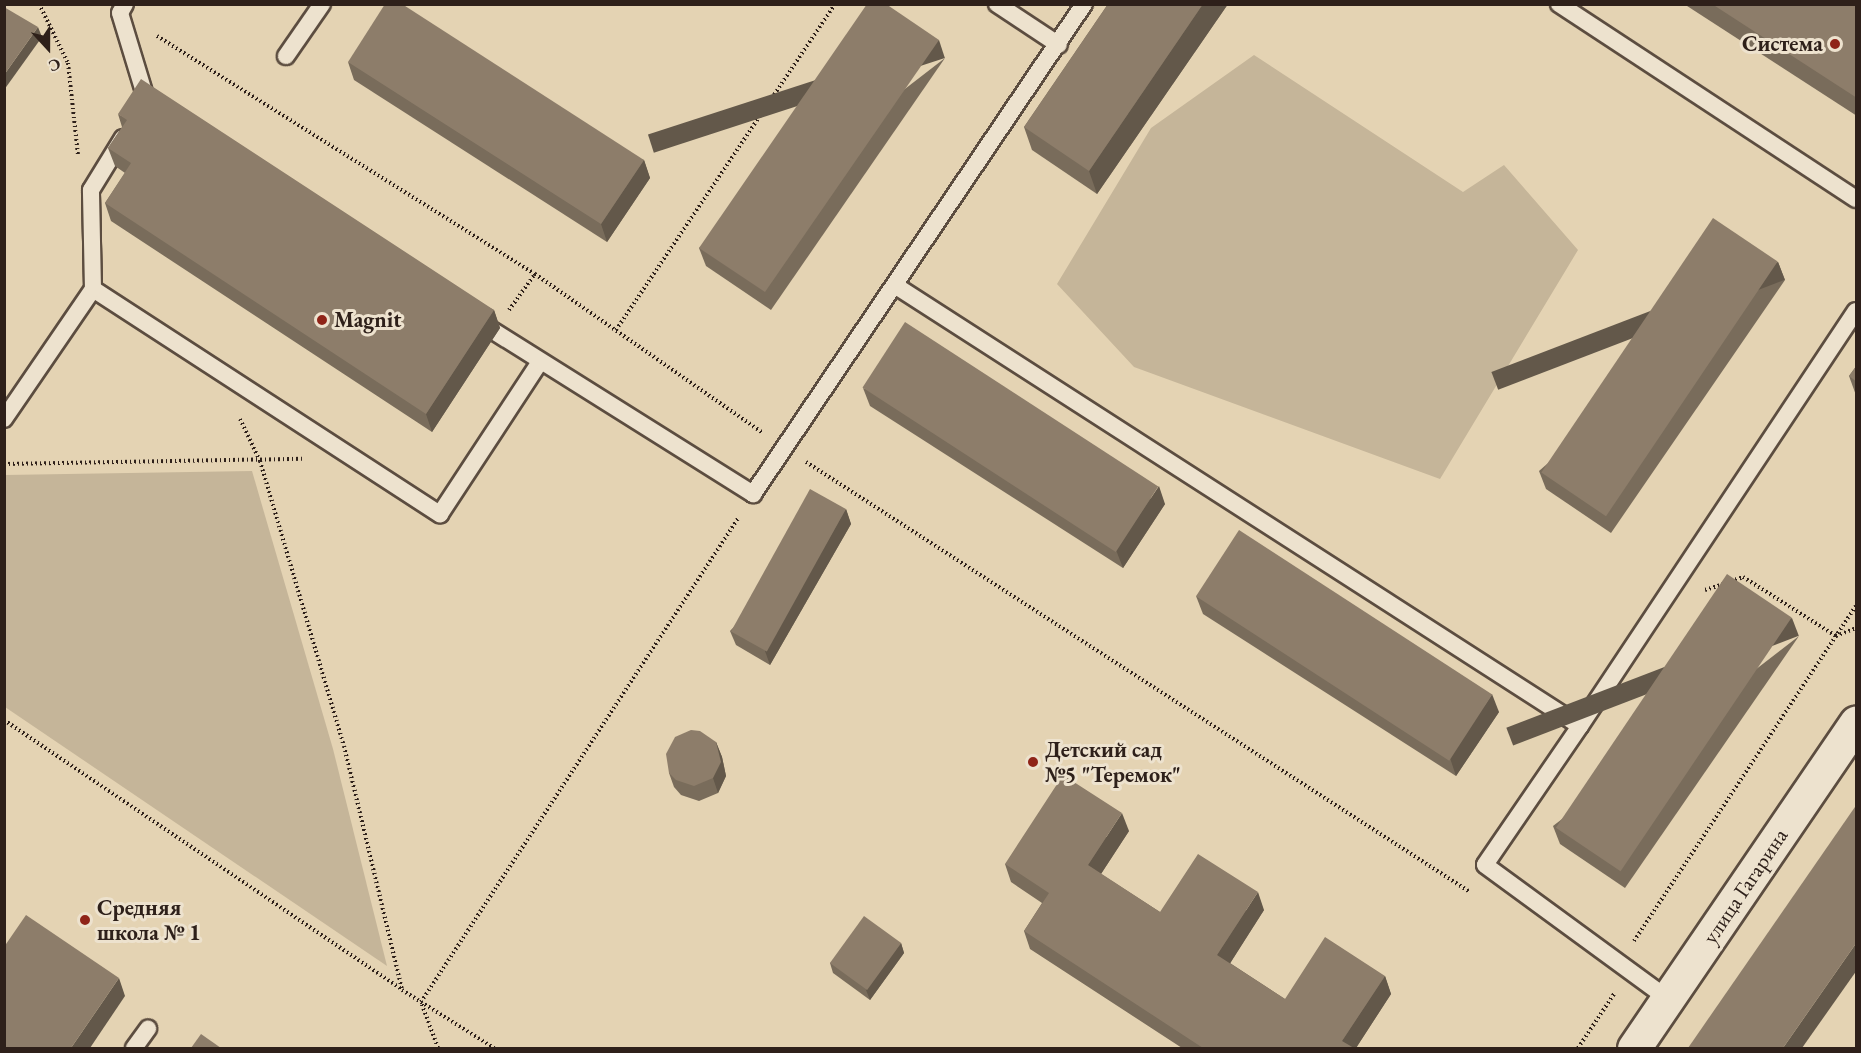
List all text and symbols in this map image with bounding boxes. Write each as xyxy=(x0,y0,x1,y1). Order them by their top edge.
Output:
north arrow xyxy=(18,18,78,78)
place label: Система xyxy=(1742,31,1823,57)
marker: Система xyxy=(1828,37,1842,51)
text: С xyxy=(46,53,64,77)
place label: Magnit xyxy=(334,307,402,333)
marker: Magnit xyxy=(315,313,329,327)
place label: Детский сад №5 "Теремок" xyxy=(1045,736,1181,788)
marker: Детский сад №5 "Теремок" xyxy=(1026,755,1040,769)
street label: улица Гагарина xyxy=(1697,823,1793,949)
place label: Средняя школа № 1 xyxy=(97,894,201,945)
marker: Средняя школа № 1 xyxy=(78,913,92,927)

